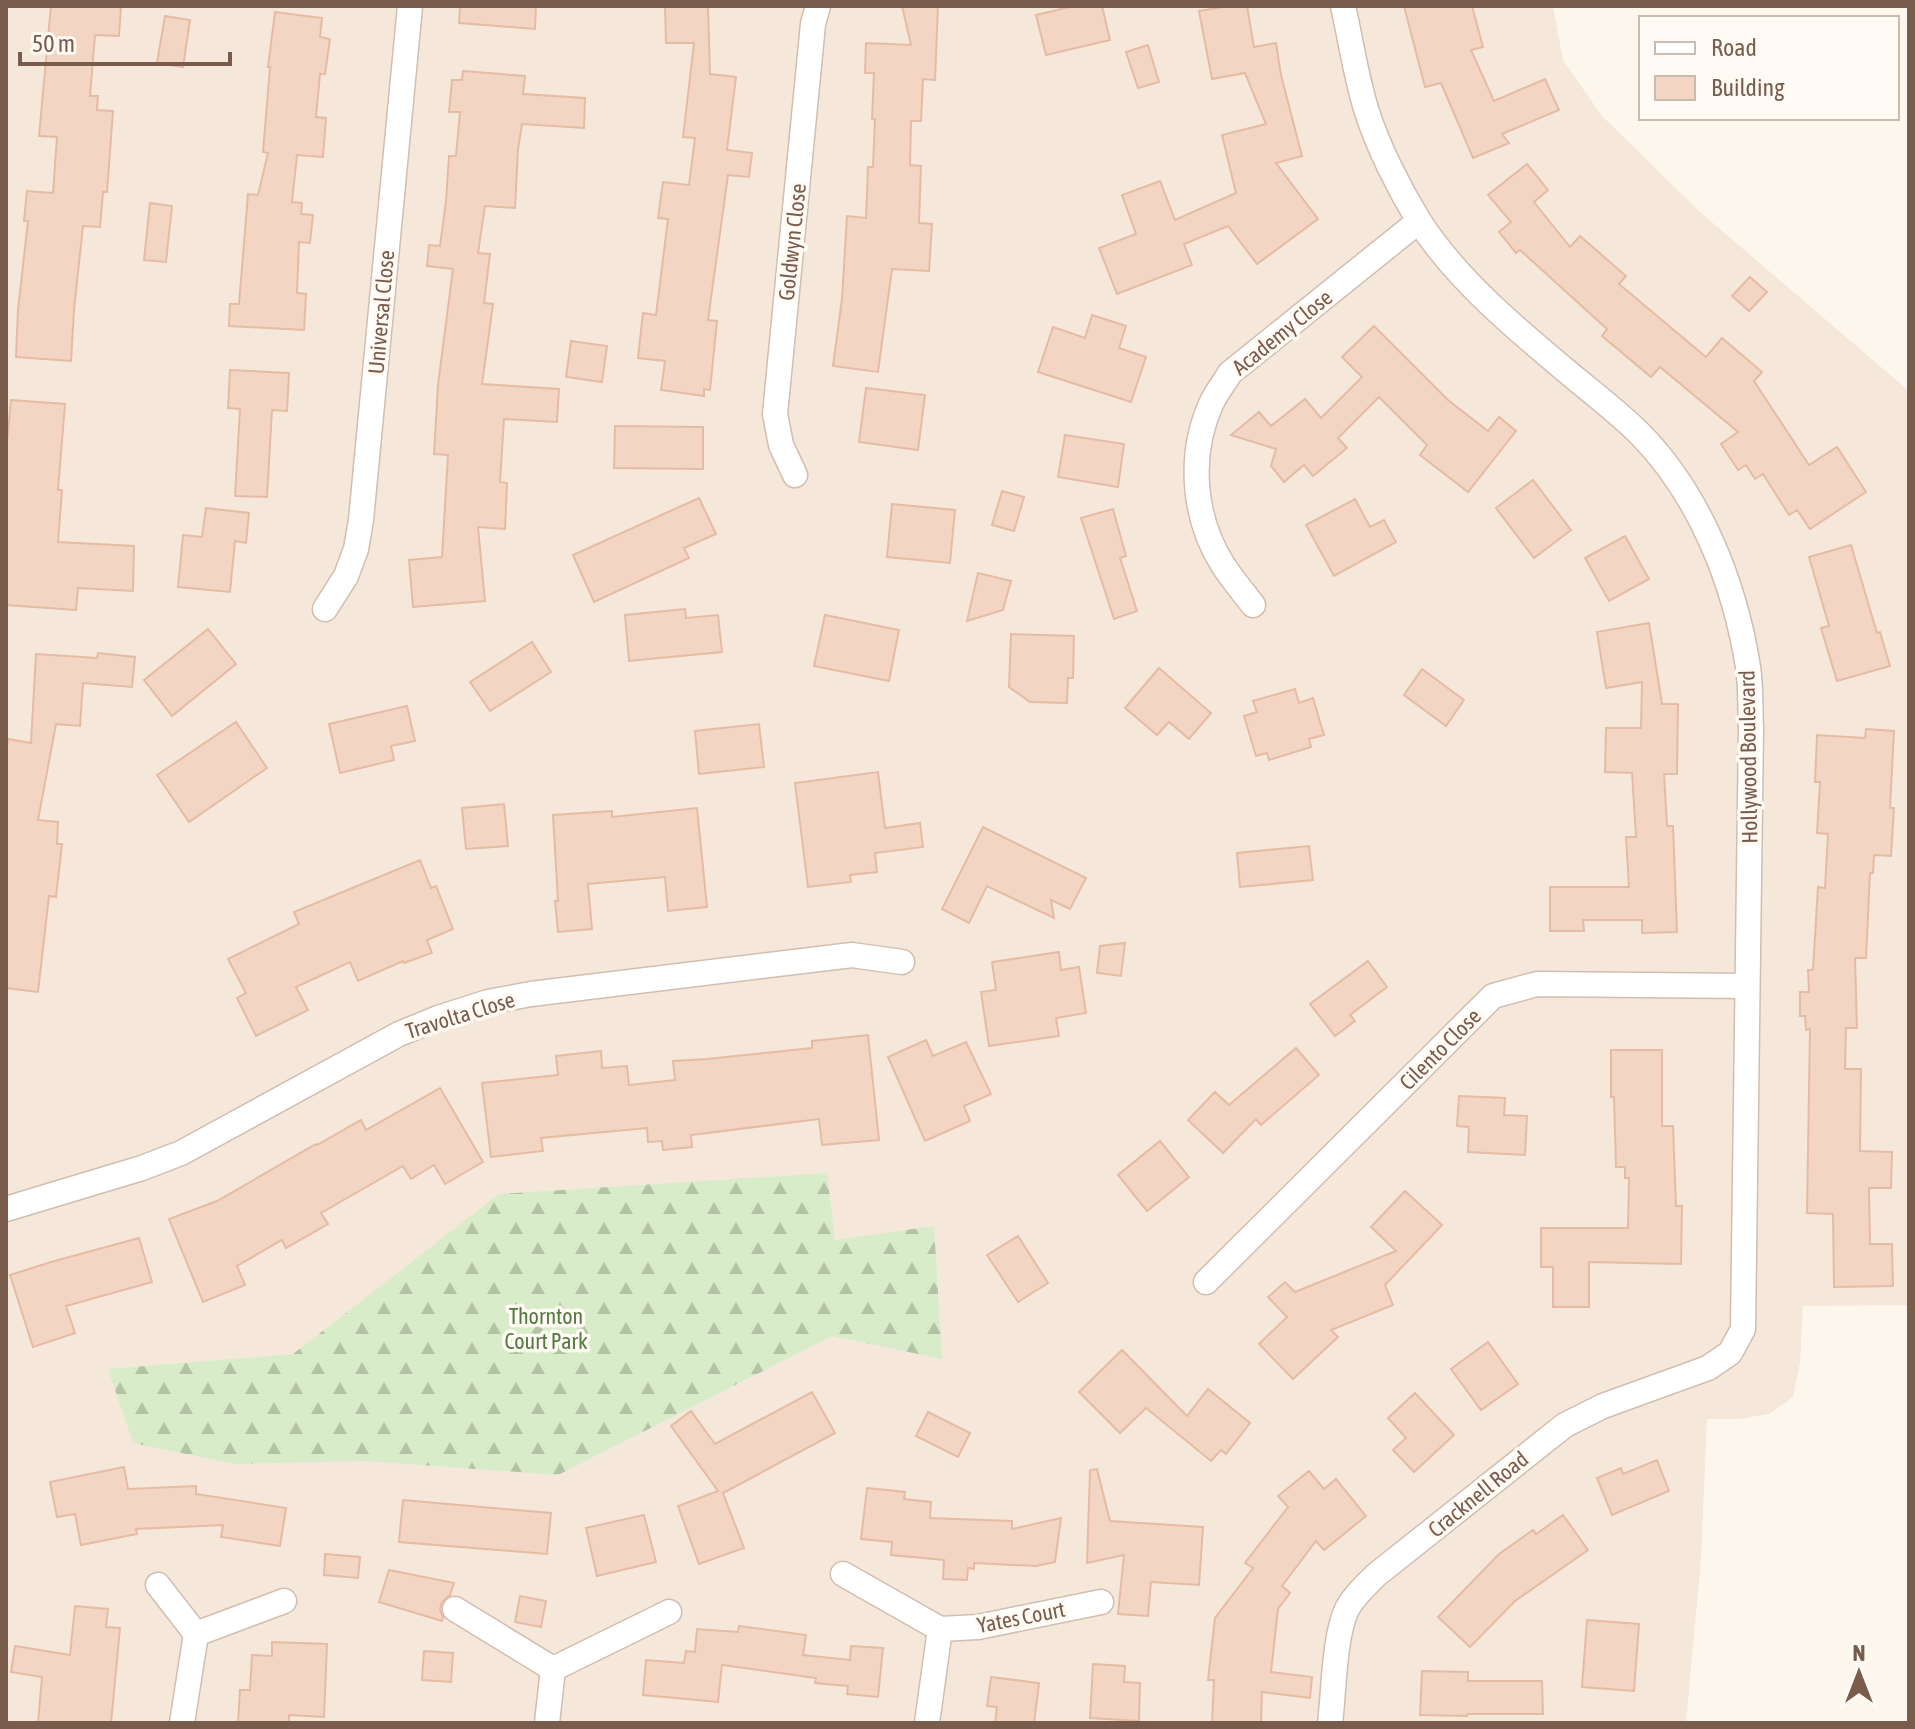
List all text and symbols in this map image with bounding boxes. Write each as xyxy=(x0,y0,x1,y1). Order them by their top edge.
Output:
scale bar xyxy=(20,16,230,66)
legend xyxy=(1639,16,1899,120)
text: 50 m xyxy=(32,30,75,57)
text: Road xyxy=(1711,34,1757,61)
text: Building xyxy=(1711,74,1785,101)
street label: Goldwyn Close xyxy=(773,182,811,302)
street label: Universal Close xyxy=(363,249,399,375)
street label: Academy Close xyxy=(1227,284,1337,380)
street label: Hollywood Boulevard xyxy=(1733,670,1763,844)
street label: Travolta Close xyxy=(402,986,518,1044)
street label: Cilento Close xyxy=(1394,1003,1486,1095)
park label: Thornton Court Park xyxy=(504,1303,588,1354)
street label: Cracknell Road xyxy=(1423,1446,1533,1542)
street label: Yates Court xyxy=(975,1596,1067,1638)
north arrow xyxy=(1819,1633,1899,1713)
text: N xyxy=(1853,1640,1865,1666)

